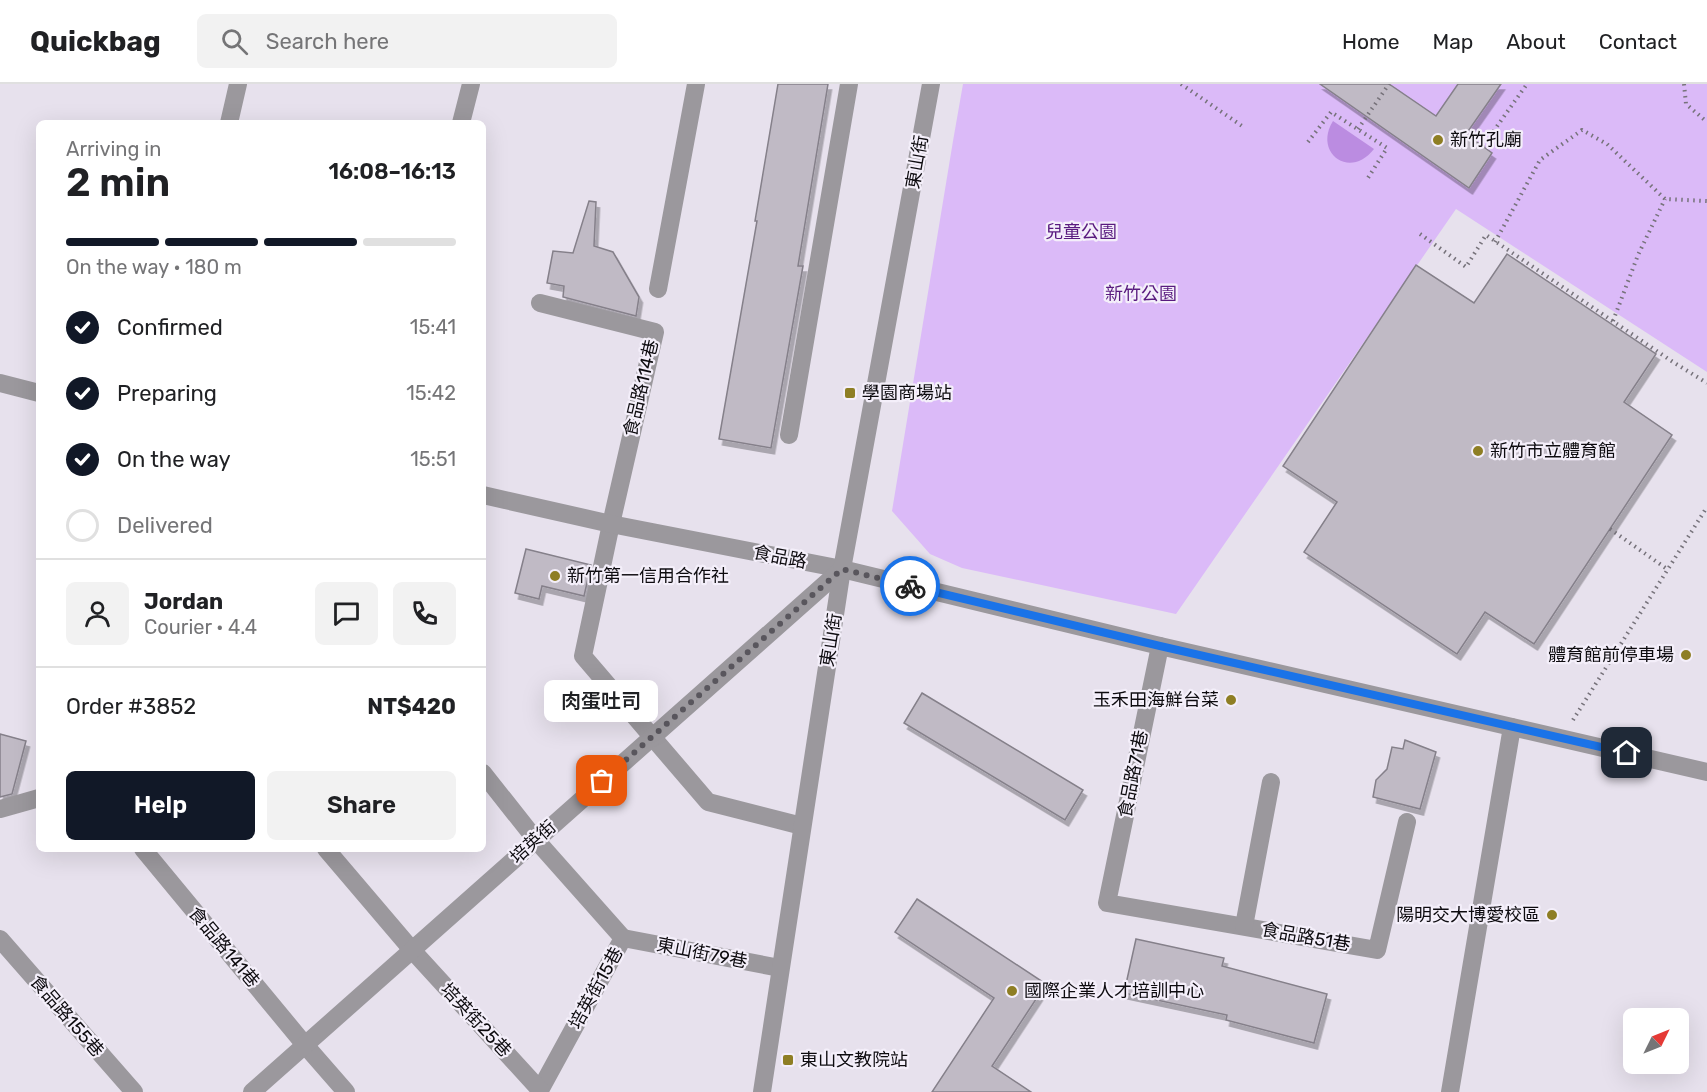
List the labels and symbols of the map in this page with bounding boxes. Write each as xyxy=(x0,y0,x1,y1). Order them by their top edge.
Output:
place label: 新竹孔廟 xyxy=(1450,129,1522,151)
marker: 新竹孔廟 xyxy=(1431,133,1445,147)
street label: 東山街 xyxy=(901,134,933,190)
park label: 兒童公園 xyxy=(1045,221,1117,243)
park label: 新竹公園 xyxy=(1105,283,1177,305)
street label: 食品路114巷 xyxy=(619,337,663,439)
place label: 學園商場站 xyxy=(862,382,952,404)
marker: 學園商場站 xyxy=(843,386,857,400)
place label: 新竹市立體育館 xyxy=(1490,440,1616,462)
marker: 新竹市立體育館 xyxy=(1471,444,1485,458)
street label: 食品路 xyxy=(751,541,809,573)
courier xyxy=(880,556,940,616)
place label: 新竹第一信用合作社 xyxy=(567,565,729,587)
marker: 新竹第一信用合作社 xyxy=(548,569,562,583)
street label: 東山街 xyxy=(816,612,846,668)
place label: 體育館前停車場 xyxy=(1548,644,1674,666)
marker: 體育館前停車場 xyxy=(1679,648,1693,662)
callout: 肉蛋吐司 xyxy=(545,679,659,721)
place label: 玉禾田海鮮台菜 xyxy=(1093,689,1219,711)
marker: 玉禾田海鮮台菜 xyxy=(1224,693,1238,707)
pin xyxy=(1601,727,1652,778)
street label: 食品路71巷 xyxy=(1114,728,1152,820)
pin xyxy=(576,755,627,806)
street label: 培英街 xyxy=(506,816,560,868)
street label: 食品路141巷 xyxy=(184,902,264,992)
place label: 陽明交大博愛校區 xyxy=(1396,904,1540,926)
marker: 陽明交大博愛校區 xyxy=(1545,908,1559,922)
street label: 食品路51巷 xyxy=(1260,918,1352,956)
street label: 東山街79巷 xyxy=(655,933,749,973)
street label: 培英街15巷 xyxy=(564,943,628,1033)
street label: 食品路155巷 xyxy=(26,971,108,1061)
street label: 培英街25巷 xyxy=(436,978,516,1062)
place label: 國際企業人才培訓中心 xyxy=(1024,980,1204,1002)
marker: 國際企業人才培訓中心 xyxy=(1005,984,1019,998)
north arrow xyxy=(1623,1008,1689,1074)
place label: 東山文教院站 xyxy=(800,1049,908,1071)
marker: 東山文教院站 xyxy=(781,1053,795,1067)

